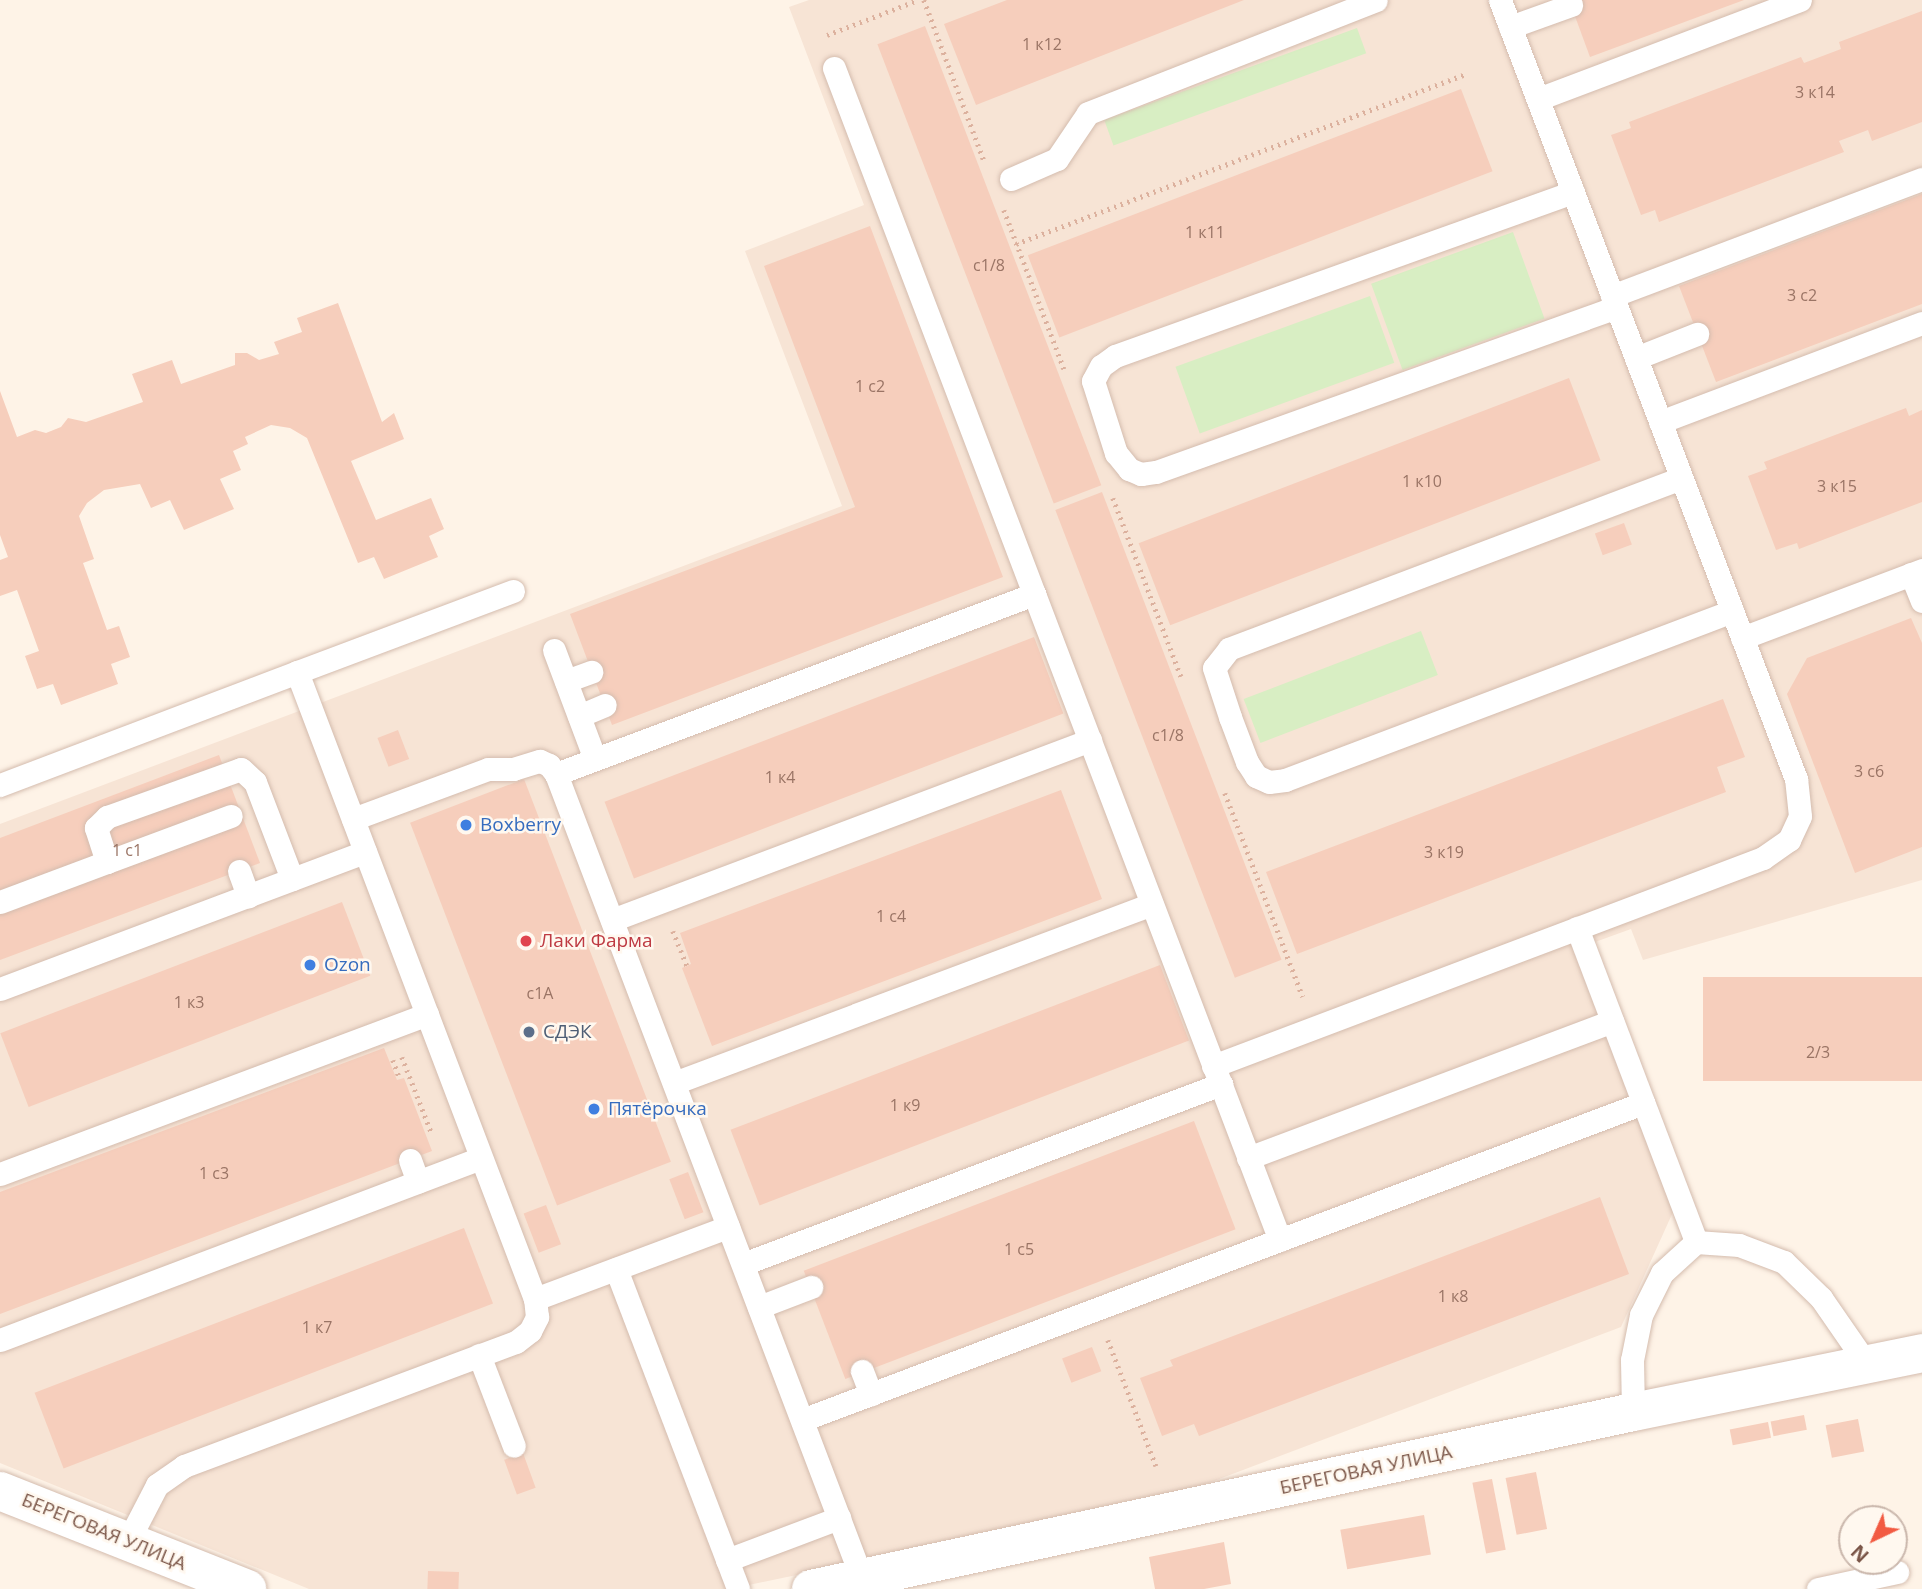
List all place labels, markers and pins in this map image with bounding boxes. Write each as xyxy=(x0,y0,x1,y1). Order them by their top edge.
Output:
place label: Boxberry xyxy=(480,814,561,836)
marker: Boxberry xyxy=(458,817,474,833)
place label: Лаки Фарма xyxy=(540,930,653,952)
marker: Лаки Фарма xyxy=(518,933,534,949)
place label: Ozon xyxy=(324,954,371,976)
marker: Ozon xyxy=(302,957,318,973)
place label: СДЭК xyxy=(543,1021,592,1043)
marker: СДЭК xyxy=(521,1024,537,1040)
place label: Пятёрочка xyxy=(608,1098,707,1120)
marker: Пятёрочка xyxy=(586,1101,602,1117)

